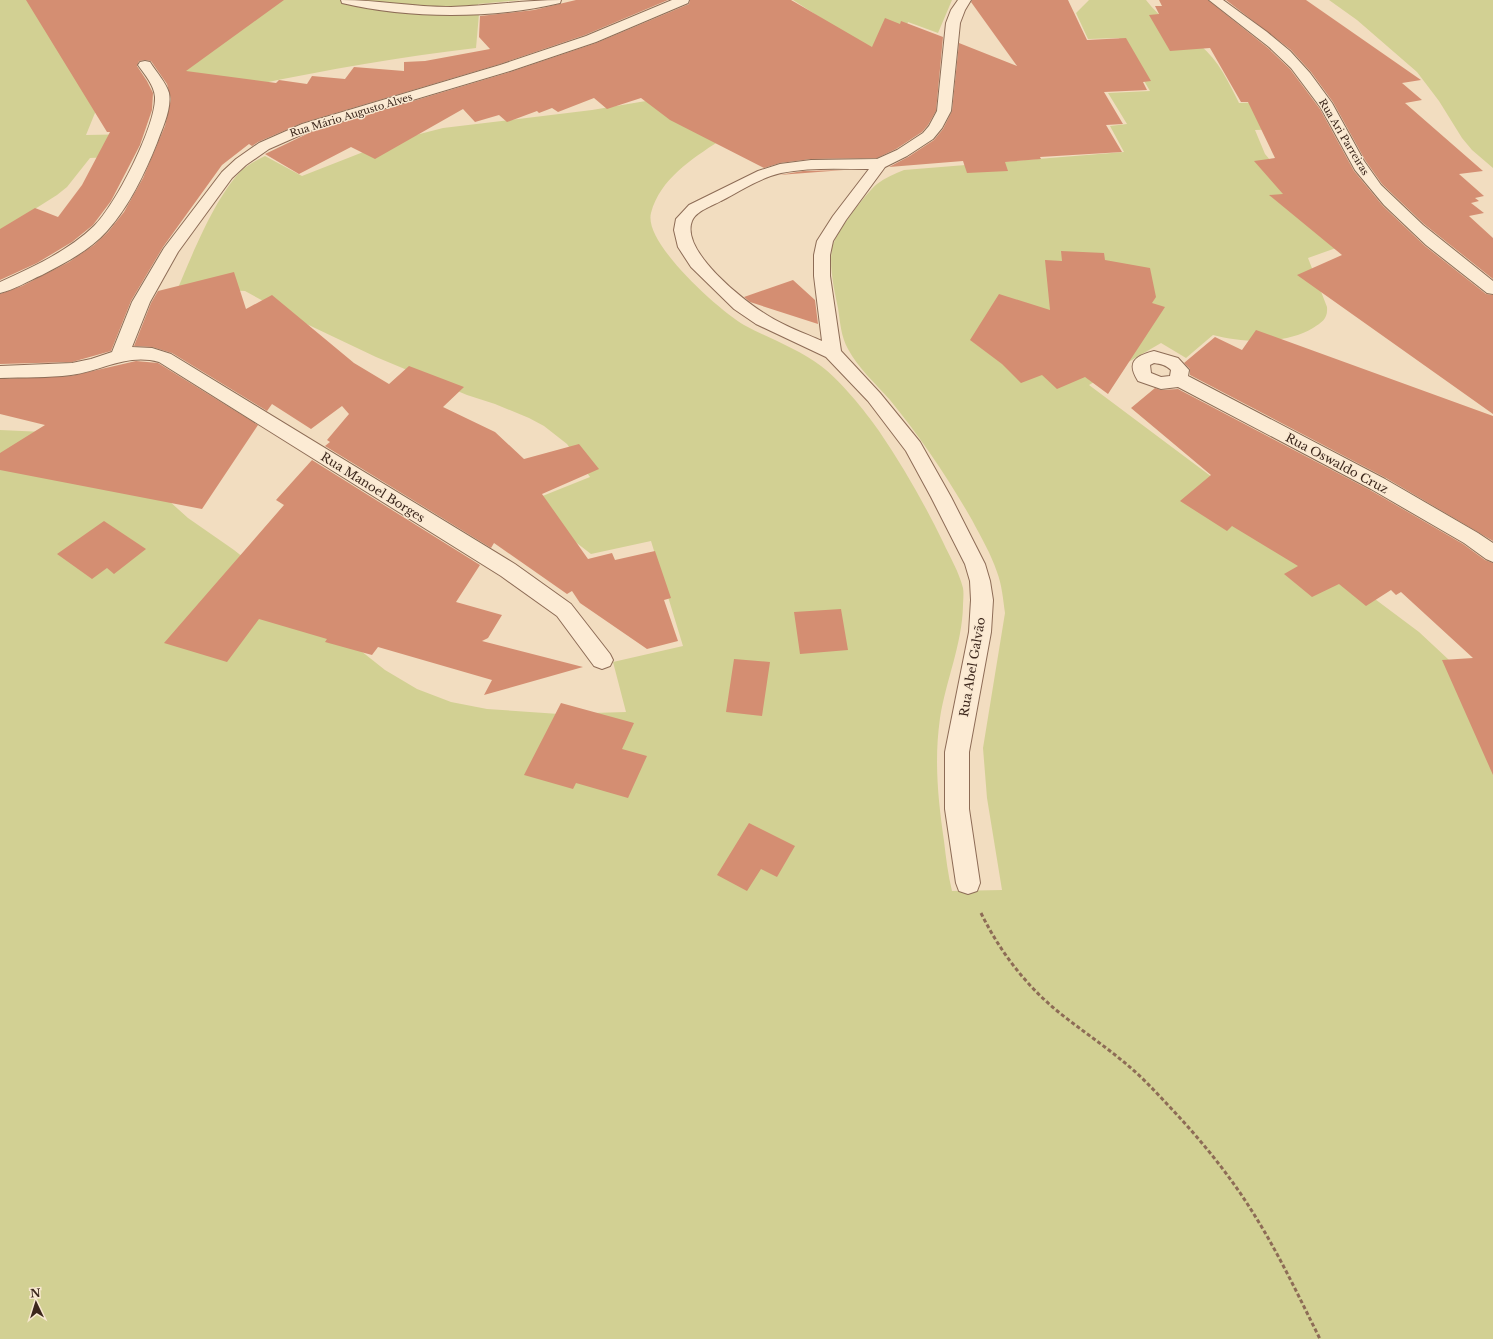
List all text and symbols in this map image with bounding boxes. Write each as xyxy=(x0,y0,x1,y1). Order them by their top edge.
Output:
street label: Rua Mário Augusto Alves xyxy=(288,90,414,140)
street label: Rua Ari Parreiras xyxy=(1316,96,1372,178)
street label: Rua Oswaldo Cruz xyxy=(1283,430,1391,497)
street label: Rua Manoel Borges xyxy=(318,449,428,525)
street label: Rua Abel Galvão xyxy=(956,616,988,718)
north arrow xyxy=(16,1283,56,1323)
text: N xyxy=(30,1286,42,1300)

